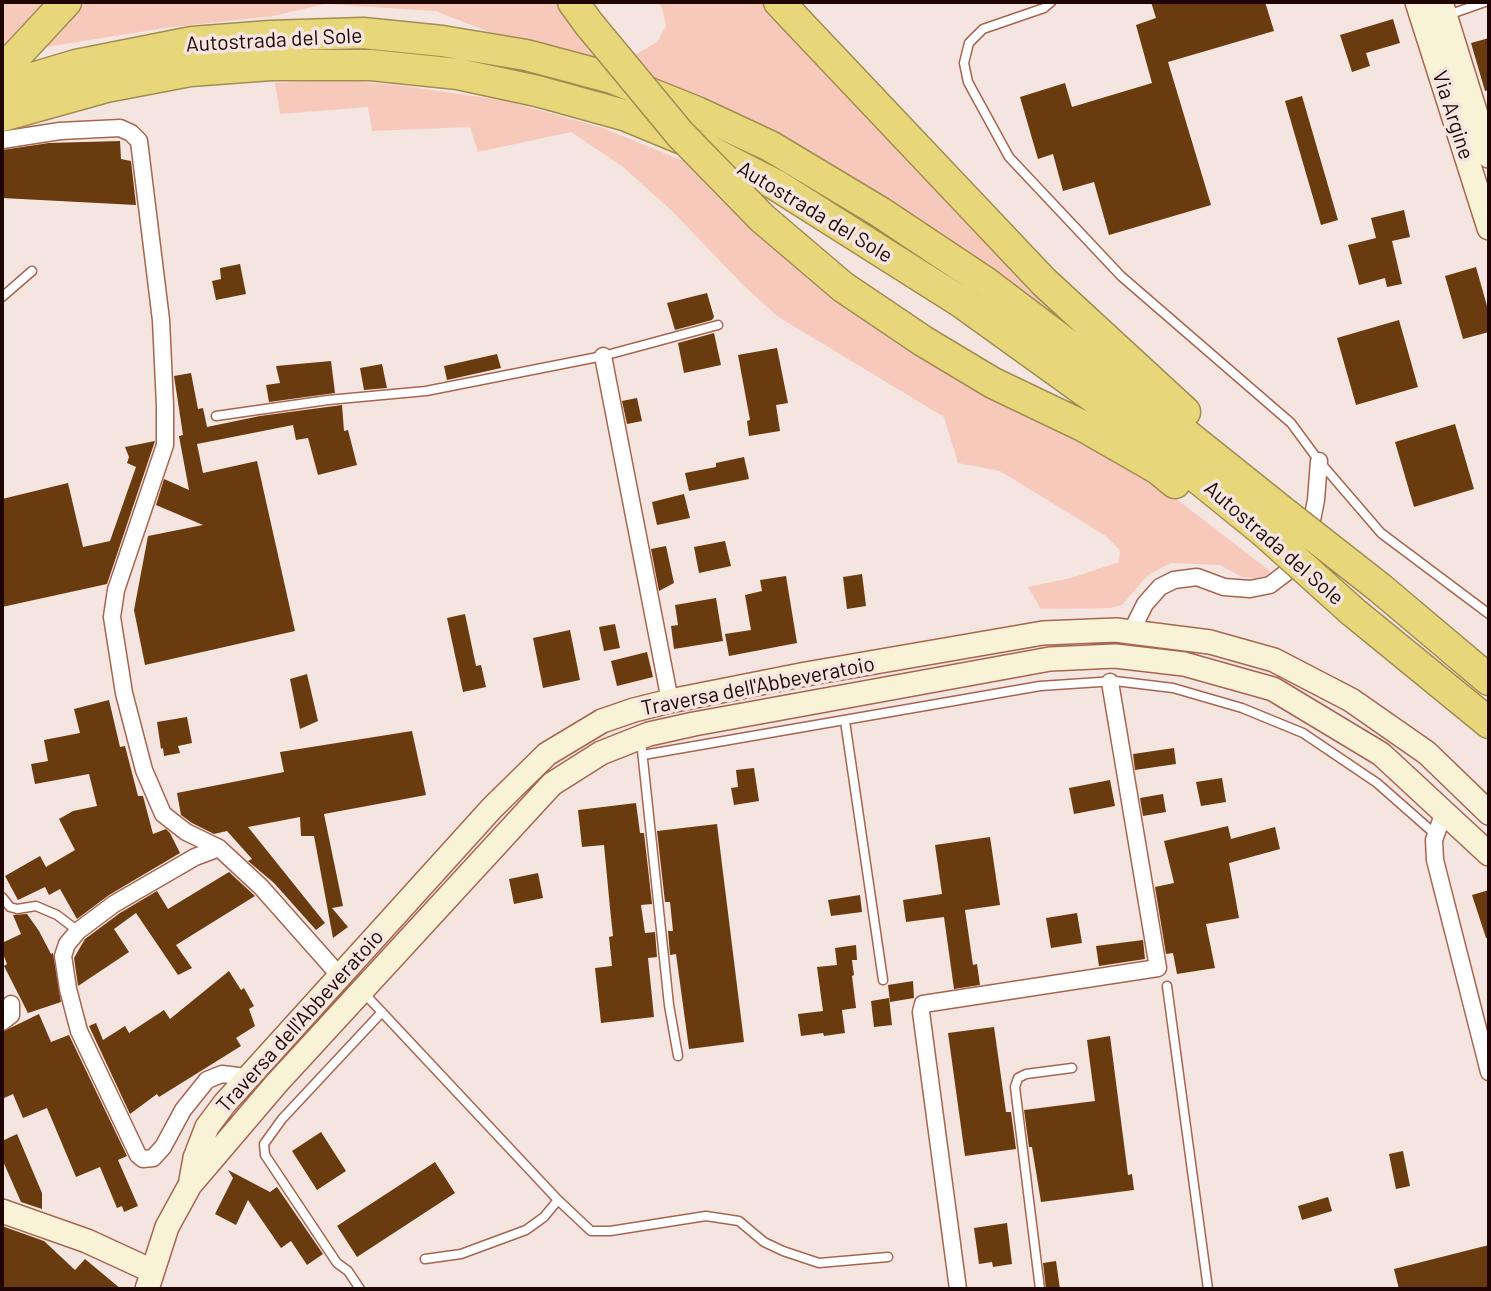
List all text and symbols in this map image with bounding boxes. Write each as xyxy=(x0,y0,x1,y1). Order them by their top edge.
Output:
street label: Autostrada del Sole xyxy=(185,23,363,57)
street label: Via Argine xyxy=(1427,67,1479,163)
street label: Autostrada del Sole xyxy=(733,156,897,268)
street label: Autostrada del Sole xyxy=(1199,476,1349,610)
street label: Traversa dell'Abbeveratoio xyxy=(639,651,877,721)
street label: Traversa dell'Abbeveratoio xyxy=(211,924,389,1118)

